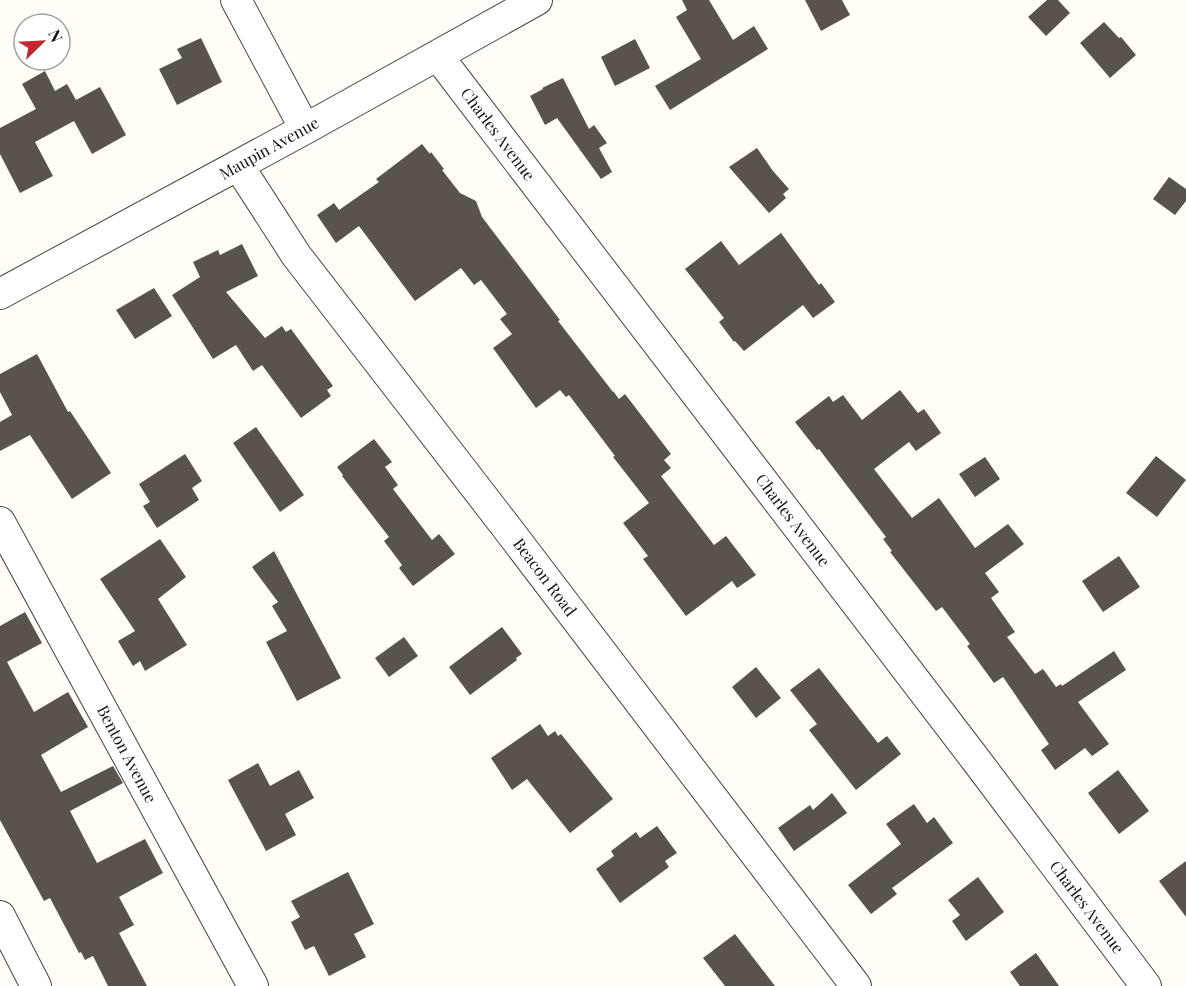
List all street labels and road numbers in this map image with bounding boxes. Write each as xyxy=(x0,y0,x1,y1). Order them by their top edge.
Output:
street label: Charles Avenue xyxy=(457,83,540,184)
street label: Maupin Avenue xyxy=(215,111,322,184)
street label: Charles Avenue xyxy=(752,469,835,570)
street label: Beacon Road xyxy=(509,533,582,620)
street label: Benton Avenue xyxy=(93,701,162,806)
street label: Charles Avenue xyxy=(1046,856,1129,957)

